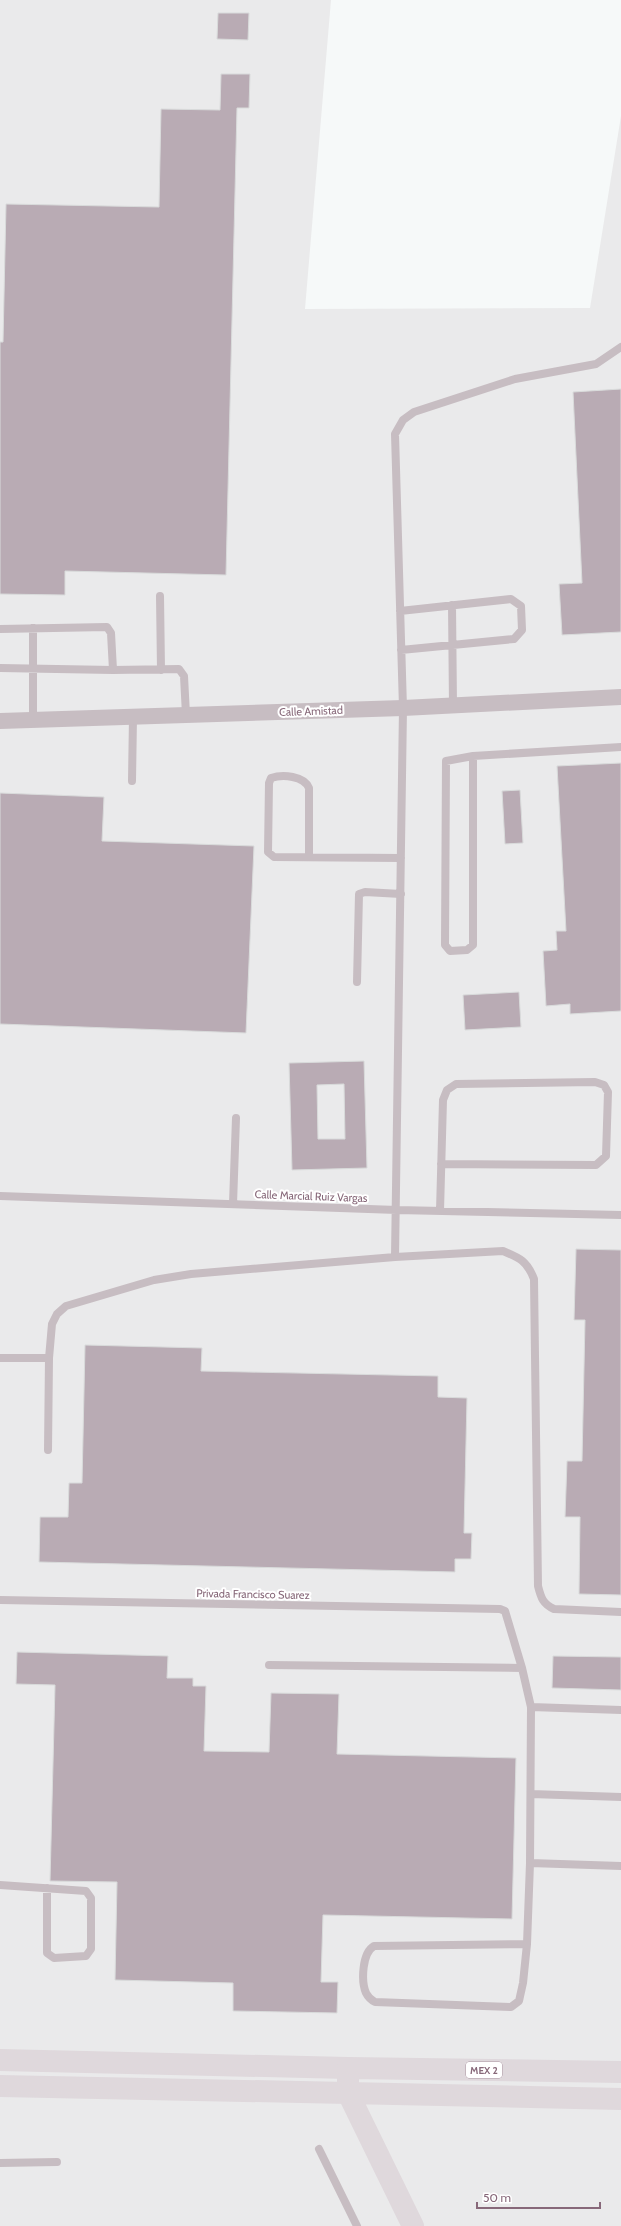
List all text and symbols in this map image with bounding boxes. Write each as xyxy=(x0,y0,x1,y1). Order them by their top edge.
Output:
street label: Calle Amistad xyxy=(279,703,343,719)
street label: Calle Marcial Ruiz Vargas xyxy=(254,1187,368,1205)
street label: Privada Francisco Suarez xyxy=(196,1586,310,1602)
road number: MEX 2 xyxy=(466,2062,502,2078)
scale bar xyxy=(477,2184,600,2210)
text: 50 m xyxy=(483,2190,511,2205)

